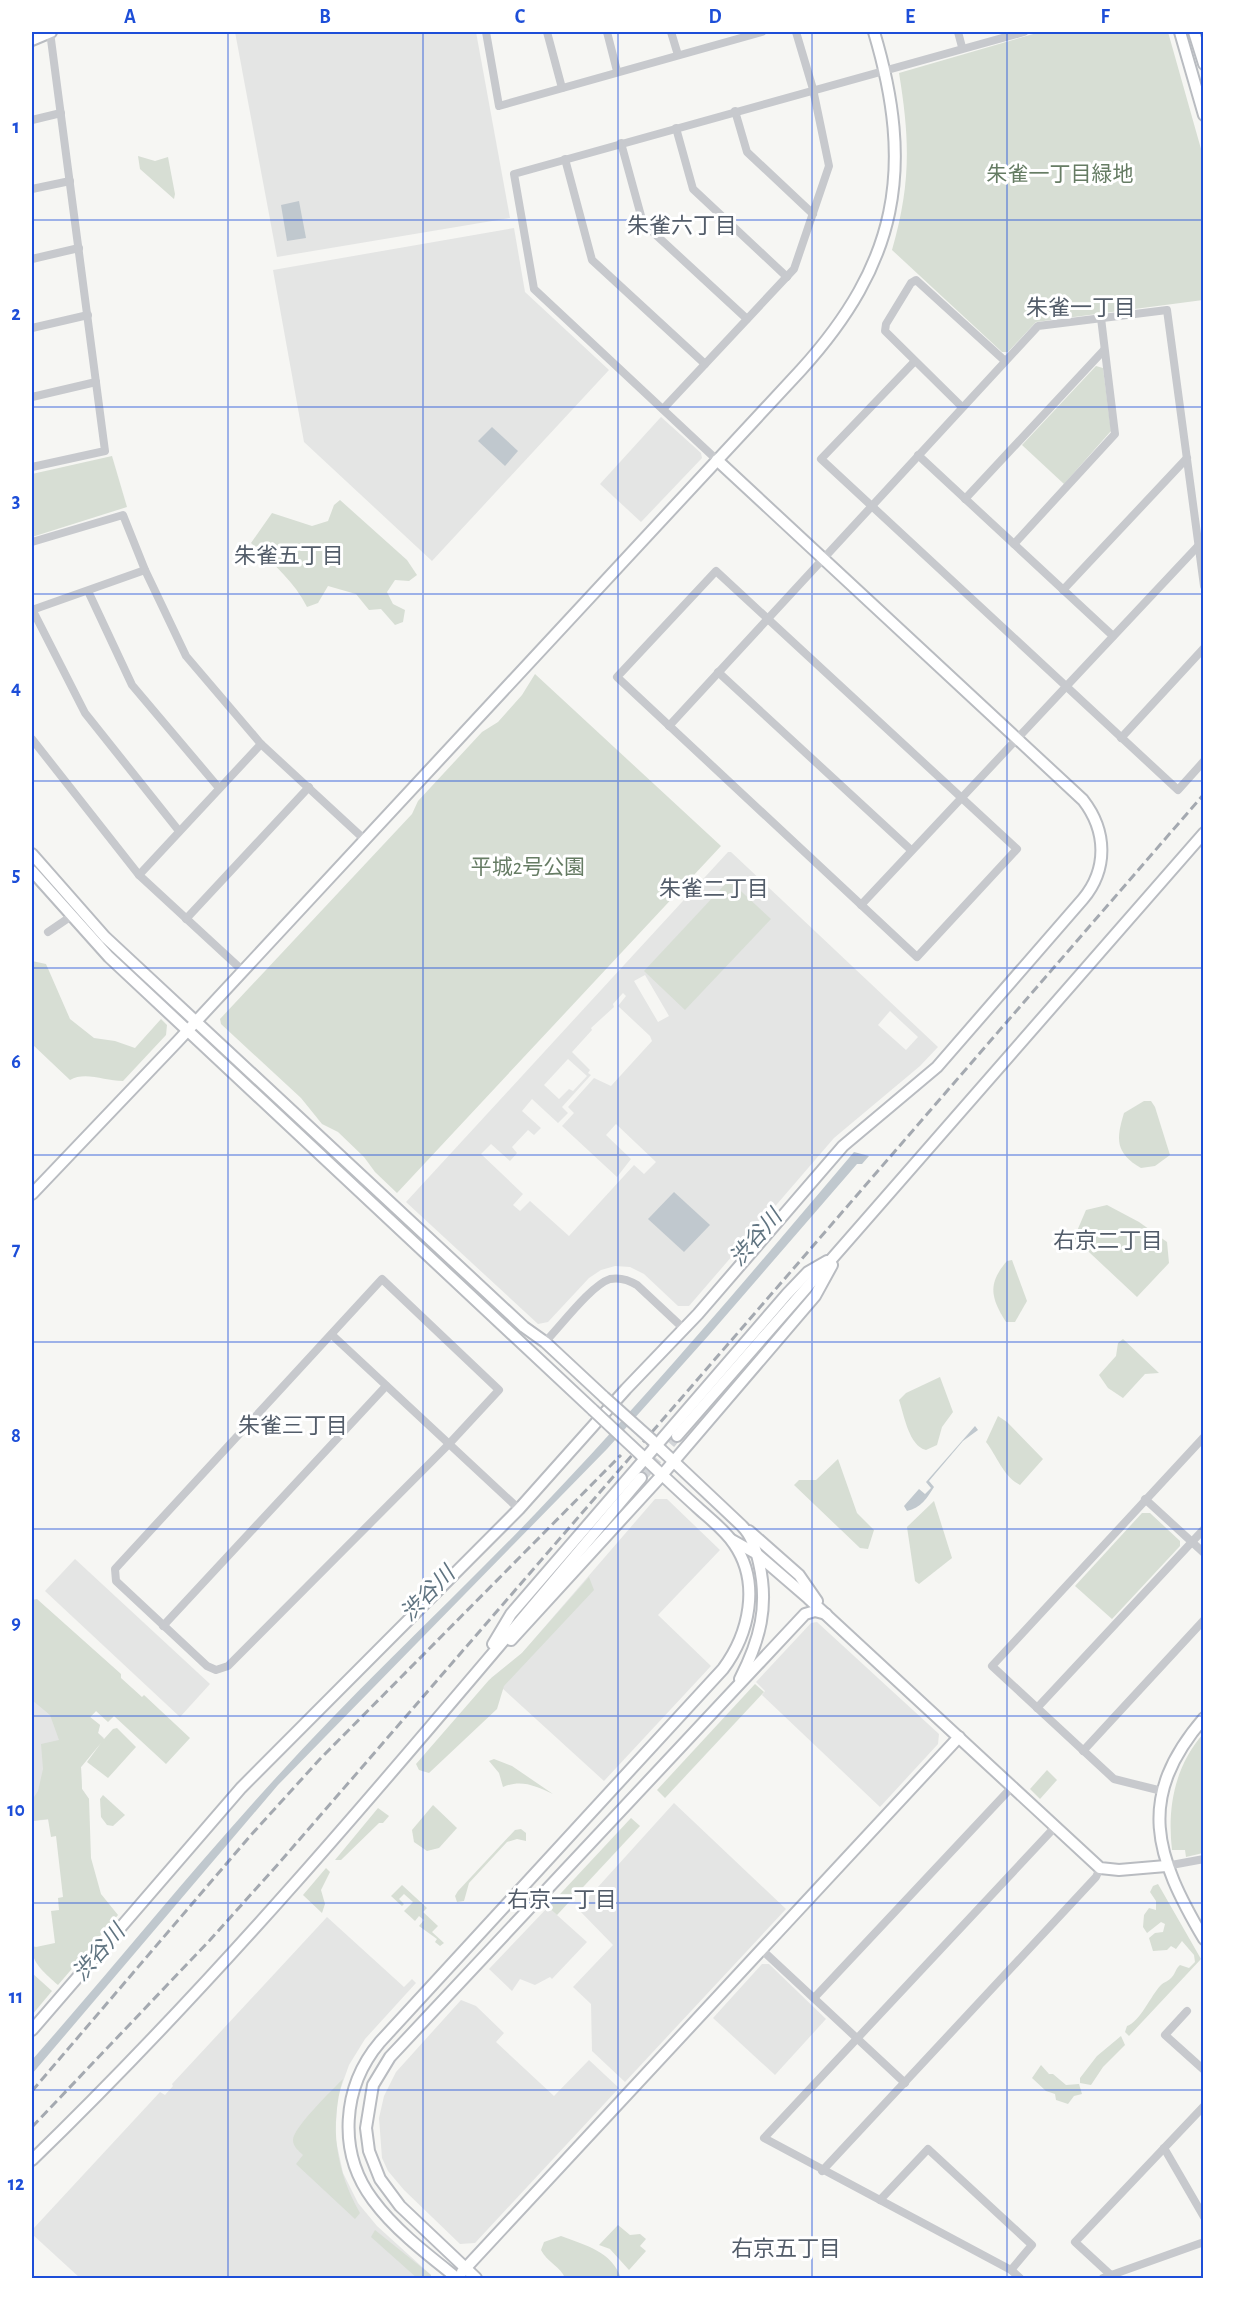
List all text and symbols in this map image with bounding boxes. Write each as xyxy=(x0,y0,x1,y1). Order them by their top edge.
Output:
text: A xyxy=(124,7,136,27)
text: B xyxy=(319,7,331,27)
text: C xyxy=(515,7,526,27)
text: D xyxy=(708,7,722,27)
text: E xyxy=(905,7,915,27)
text: F xyxy=(1100,7,1110,27)
text: 1 xyxy=(12,117,20,137)
park label: 朱雀一丁目緑地 xyxy=(987,163,1134,185)
district label: 朱雀六丁目 xyxy=(627,214,737,237)
district label: 朱雀一丁目 xyxy=(1026,296,1136,319)
text: 2 xyxy=(11,304,21,324)
text: 3 xyxy=(12,491,20,511)
district label: 朱雀五丁目 xyxy=(234,544,344,567)
text: 4 xyxy=(11,678,21,698)
park label: 平城2号公園 xyxy=(471,856,585,878)
text: 5 xyxy=(12,865,20,885)
district label: 朱雀二丁目 xyxy=(659,877,769,900)
text: 6 xyxy=(11,1052,21,1072)
water label: 渋谷川 xyxy=(725,1203,787,1270)
district label: 右京二丁目 xyxy=(1053,1229,1163,1252)
text: 7 xyxy=(12,1239,21,1259)
district label: 朱雀三丁目 xyxy=(238,1414,348,1437)
text: 8 xyxy=(11,1426,21,1446)
water label: 渋谷川 xyxy=(396,1560,460,1625)
text: 9 xyxy=(11,1613,21,1633)
text: 10 xyxy=(7,1800,25,1820)
district label: 右京一丁目 xyxy=(507,1888,617,1911)
water label: 渋谷川 xyxy=(68,1918,130,1985)
text: 11 xyxy=(9,1987,23,2007)
text: 12 xyxy=(8,2174,24,2194)
district label: 右京五丁目 xyxy=(731,2237,841,2260)

